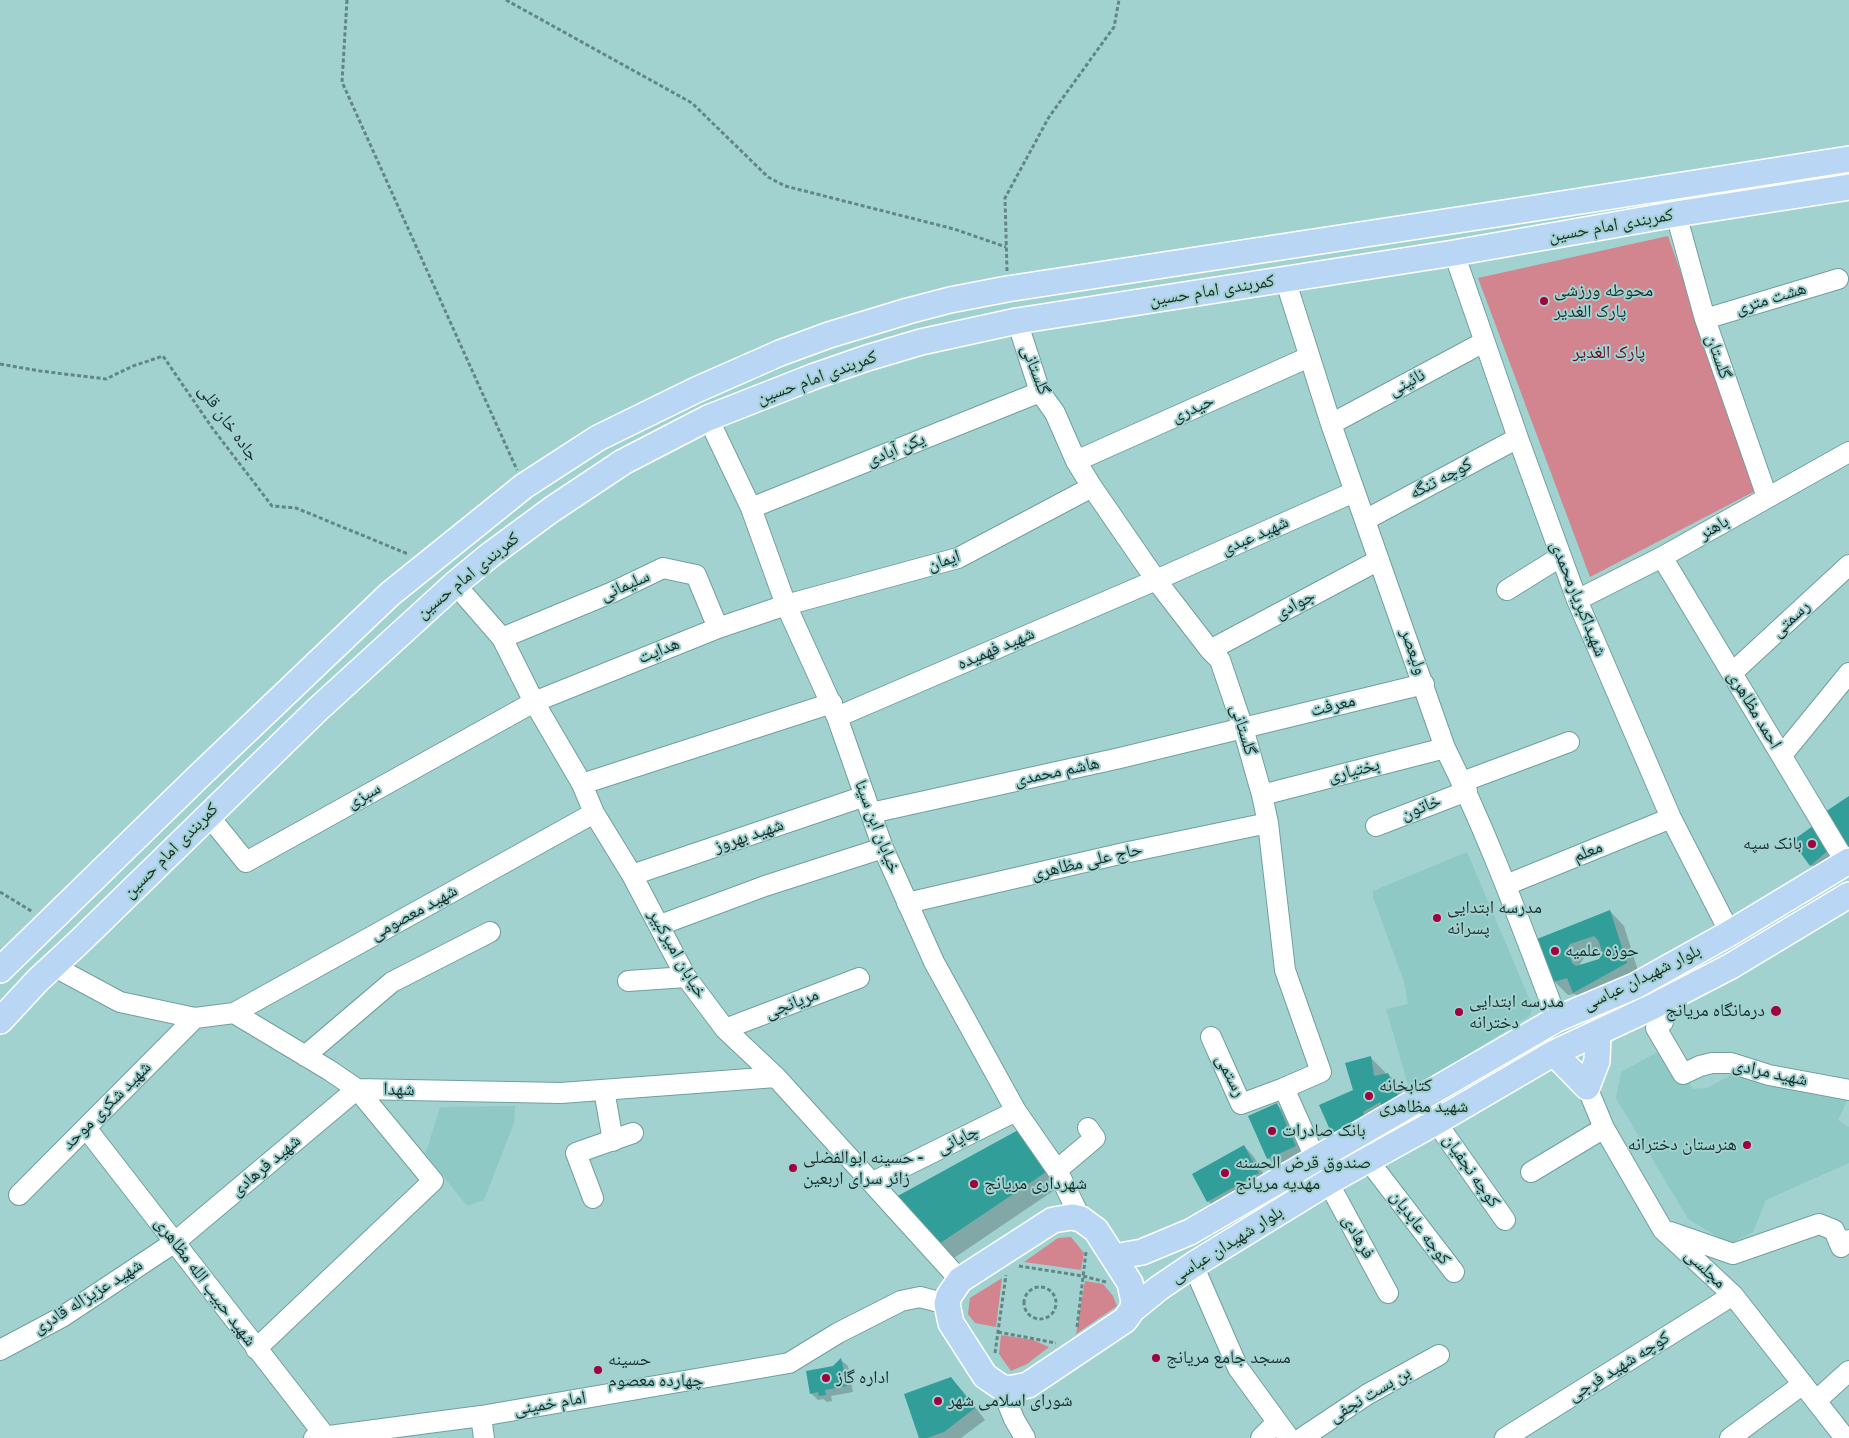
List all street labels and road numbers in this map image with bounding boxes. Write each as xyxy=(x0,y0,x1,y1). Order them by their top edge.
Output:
street label: کمربندی امام حسین xyxy=(1547,204,1675,248)
street label: کمربندی امام حسین xyxy=(1148,270,1276,312)
street label: هشت متری xyxy=(1733,278,1809,320)
street label: گلستان xyxy=(1700,332,1736,382)
street label: گلستانی xyxy=(1016,342,1054,398)
street label: کمربندی امام حسین xyxy=(754,346,880,410)
street label: نائینی xyxy=(1385,364,1429,402)
street label: جاده خان قلی xyxy=(193,380,263,466)
street label: حیدری xyxy=(1168,390,1218,428)
street label: یکن آبادی xyxy=(863,428,929,472)
street label: کوچه تنگه xyxy=(1406,454,1476,504)
street label: باهنر xyxy=(1695,511,1733,545)
street label: شهید عبدی xyxy=(1218,512,1292,560)
street label: کمربندی امام حسین xyxy=(412,528,524,624)
street label: شهیداکبریارمحمدی xyxy=(1545,538,1611,660)
street label: ایمان xyxy=(925,546,963,576)
street label: سلیمانی xyxy=(597,566,653,606)
street label: جوادی xyxy=(1271,585,1319,625)
street label: رسمتی xyxy=(1767,596,1815,642)
street label: شهید فهمیده xyxy=(954,623,1038,675)
street label: ولیعصر xyxy=(1395,626,1431,678)
street label: هدایت xyxy=(635,633,683,669)
street label: احمد مظاهری xyxy=(1722,667,1786,753)
street label: معرفت xyxy=(1308,690,1358,722)
street label: گلستانی xyxy=(1225,702,1261,758)
street label: هاشم محمدی xyxy=(1012,752,1102,792)
street label: بختیاری xyxy=(1326,754,1382,788)
street label: خیابان ابن سینا xyxy=(849,777,905,877)
street label: سبزی xyxy=(343,778,385,814)
street label: خاتون xyxy=(1398,791,1444,825)
street label: کمربندی امام حسین xyxy=(119,799,223,903)
street label: شهید بهروز xyxy=(711,814,787,858)
street label: معلم xyxy=(1570,836,1606,868)
street label: حاج علی مظاهری xyxy=(1029,839,1145,885)
street label: شهید معصومی xyxy=(367,880,461,946)
street label: خیابان امیرکبیر xyxy=(643,906,711,1002)
street label: بلوار شهیدان عباسی xyxy=(1579,940,1705,1016)
street label: مریانجی xyxy=(762,984,822,1024)
street label: رستمی xyxy=(1210,1051,1250,1101)
street label: شهید مرادی xyxy=(1731,1055,1809,1091)
street label: شهید شکری موحد xyxy=(58,1057,156,1155)
street label: شهدا xyxy=(383,1079,415,1101)
street label: چایانی xyxy=(933,1121,983,1159)
street label: شهید فرهادی xyxy=(227,1130,305,1202)
street label: کوچه نجفیان xyxy=(1438,1130,1504,1212)
street label: کوجه عابدیان xyxy=(1385,1186,1455,1270)
street label: بلوار شهیدان عباسی xyxy=(1167,1202,1287,1288)
street label: فرهادی xyxy=(1337,1211,1379,1263)
street label: شهید حبیب الله مظاهری xyxy=(149,1213,261,1351)
street label: مجلسی xyxy=(1680,1244,1730,1294)
street label: شهید عزیزاله قادری xyxy=(29,1255,147,1339)
street label: کوچه شهید فرجی xyxy=(1564,1327,1674,1407)
street label: بن بست نجفی xyxy=(1325,1362,1415,1428)
street label: امام خمینی xyxy=(512,1387,588,1421)

